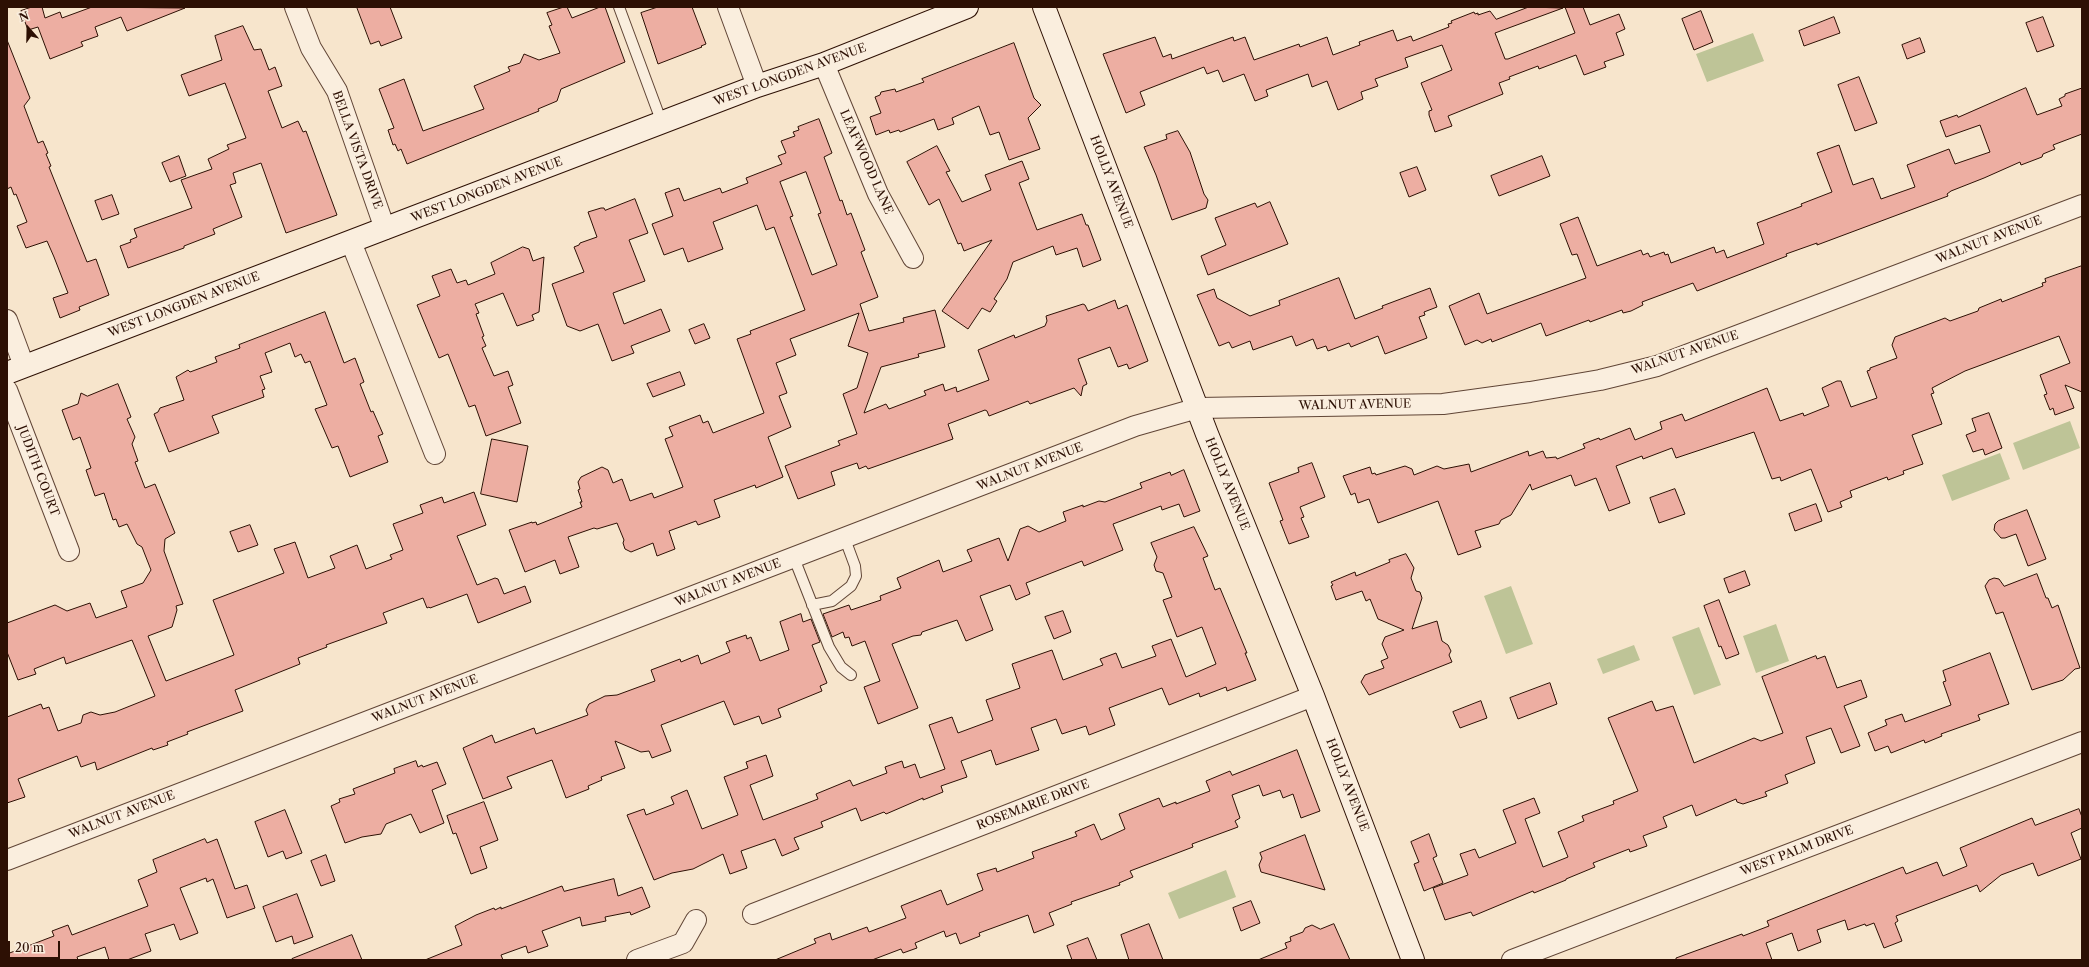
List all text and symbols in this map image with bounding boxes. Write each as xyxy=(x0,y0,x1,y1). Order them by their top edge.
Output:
north arrow xyxy=(8,8,48,48)
text: N xyxy=(17,9,31,25)
street label: WEST LONGDEN AVENUE xyxy=(712,41,868,109)
street label: BELLA VISTA DRIVE xyxy=(329,89,385,211)
street label: LEAFWOOD LANE xyxy=(836,107,896,217)
street label: HOLLY AVENUE xyxy=(1087,133,1135,231)
street label: WEST LONGDEN AVENUE xyxy=(409,154,565,226)
street label: WALNUT AVENUE xyxy=(1934,213,2044,267)
street label: WEST LONGDEN AVENUE xyxy=(106,269,262,341)
street label: WALNUT AVENUE xyxy=(1629,328,1741,378)
street label: WALNUT AVENUE xyxy=(1299,397,1411,413)
street label: JUDITH COURT xyxy=(14,424,62,518)
street label: HOLLY AVENUE xyxy=(1202,436,1252,532)
street label: WALNUT AVENUE xyxy=(975,440,1085,494)
street label: WALNUT AVENUE xyxy=(673,556,783,610)
street label: WALNUT AVENUE xyxy=(370,672,480,726)
street label: HOLLY AVENUE xyxy=(1323,736,1371,834)
street label: ROSEMARIE DRIVE xyxy=(975,777,1091,833)
street label: WALNUT AVENUE xyxy=(67,788,177,842)
street label: WEST PALM DRIVE xyxy=(1738,823,1856,879)
scale bar xyxy=(10,933,62,959)
text: 20 m xyxy=(15,940,44,955)

